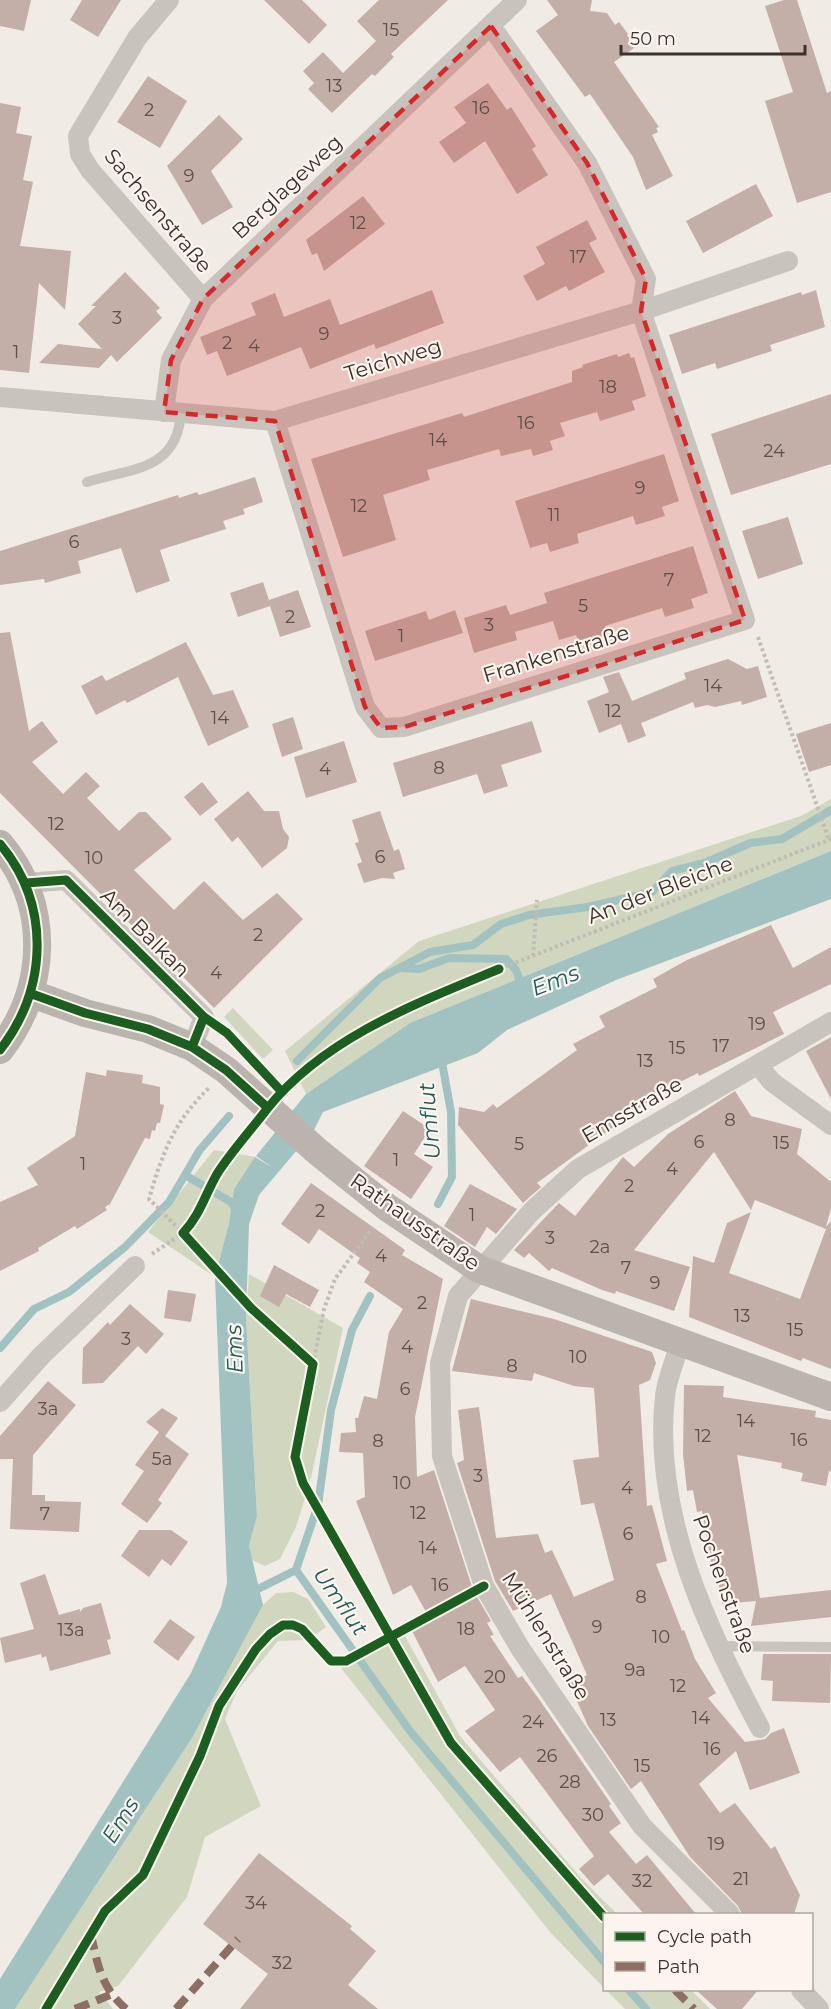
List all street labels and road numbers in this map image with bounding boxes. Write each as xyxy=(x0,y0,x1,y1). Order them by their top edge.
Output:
street label: Berglageweg xyxy=(227,129,347,244)
street label: Sachsenstraße xyxy=(99,144,217,278)
street label: Teichweg xyxy=(341,333,444,386)
street label: Frankenstraße xyxy=(480,619,632,688)
street label: An der Bleiche xyxy=(583,850,736,929)
street label: Am Balkan xyxy=(96,883,195,982)
street label: Emsstraße xyxy=(577,1071,687,1148)
street label: Rathausstraße xyxy=(346,1168,485,1276)
street label: Pochenstraße xyxy=(688,1511,761,1657)
street label: Mühlenstraße xyxy=(497,1567,596,1704)

